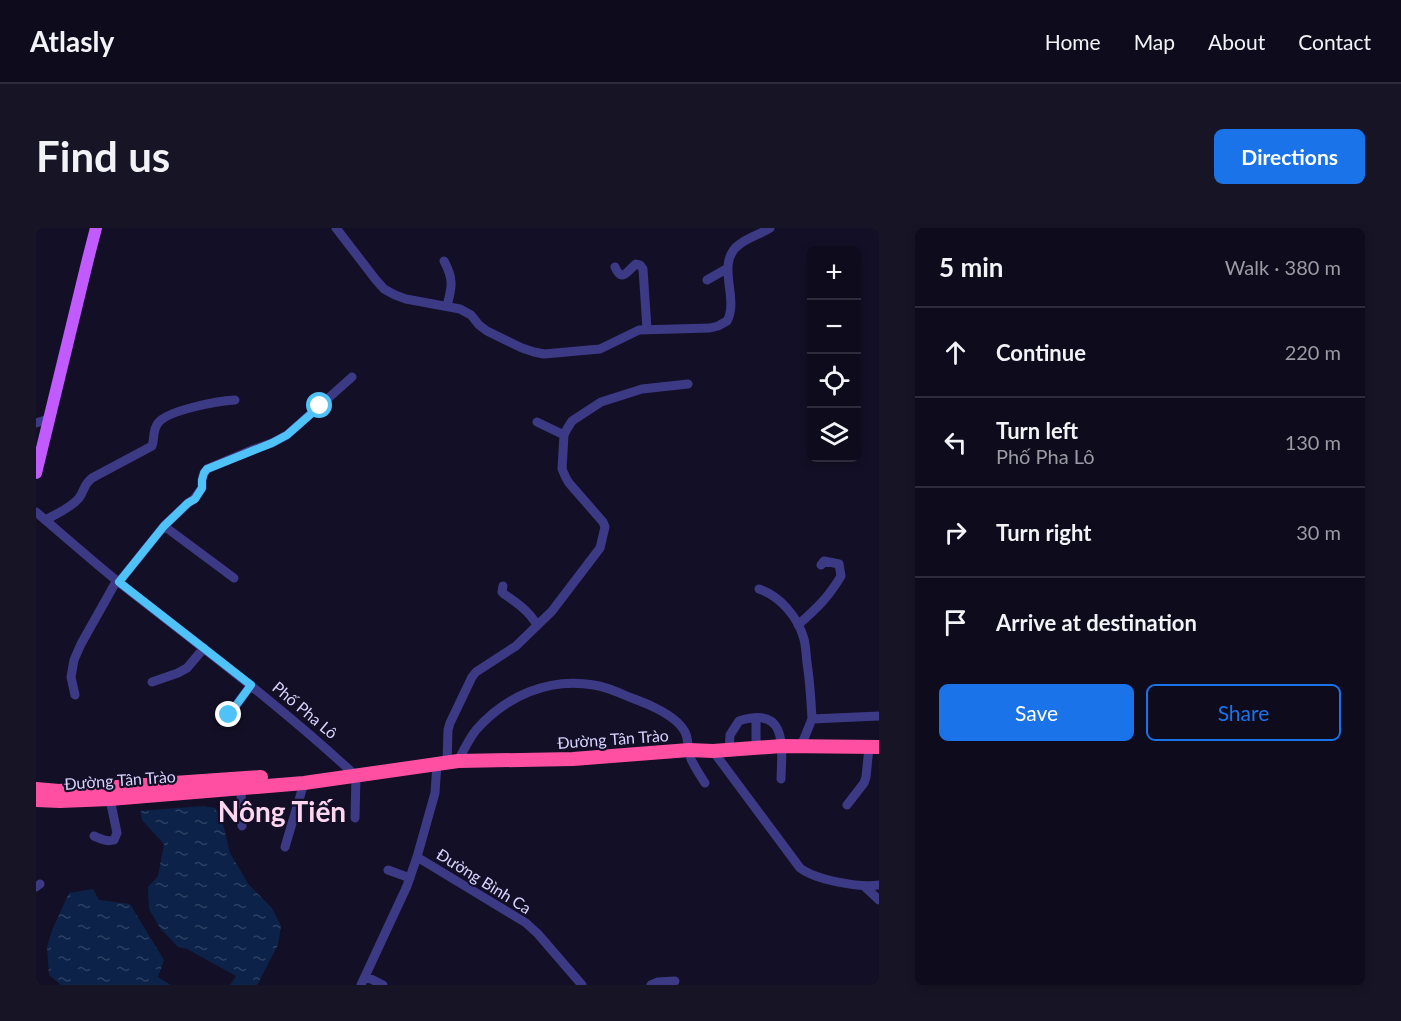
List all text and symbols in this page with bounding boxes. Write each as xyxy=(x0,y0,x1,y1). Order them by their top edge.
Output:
text: Atlasly xyxy=(30,24,114,58)
text: Home xyxy=(1045,29,1101,54)
text: Map xyxy=(1134,29,1175,54)
text: About xyxy=(1208,29,1265,54)
text: Contact xyxy=(1298,29,1371,54)
button: Directions xyxy=(1214,129,1365,184)
text: Find us xyxy=(36,131,170,181)
map controls xyxy=(807,246,861,462)
button: + xyxy=(807,246,861,300)
text: 5 min xyxy=(939,251,1003,283)
text: Walk · 380 m xyxy=(1225,255,1341,279)
button: − xyxy=(807,300,861,354)
icon: ahead xyxy=(939,336,972,369)
text: Continue xyxy=(996,339,1086,366)
text: 220 m xyxy=(1285,340,1341,364)
button: locate xyxy=(807,354,861,408)
route start xyxy=(306,392,332,418)
button: layers xyxy=(807,408,861,462)
text: Turn left xyxy=(996,417,1078,444)
icon: left xyxy=(939,426,972,459)
text: 130 m xyxy=(1285,430,1341,454)
text: Phố Pha Lô xyxy=(996,444,1095,468)
icon: right xyxy=(939,516,972,549)
text: Turn right xyxy=(996,519,1091,546)
text: 30 m xyxy=(1296,520,1341,544)
icon: arrive xyxy=(939,606,972,639)
text: Arrive at destination xyxy=(996,609,1197,636)
street label: Phố Pha Lô xyxy=(269,677,342,742)
button: Save xyxy=(939,684,1134,741)
button: Share xyxy=(1146,684,1341,741)
route end xyxy=(215,701,241,727)
street label: Đường Tân Trào xyxy=(557,725,669,752)
street label: Đường Tân Trào xyxy=(64,766,176,793)
district label: Nông Tiến xyxy=(218,794,346,828)
street label: Đường Bình Ca xyxy=(433,844,535,917)

